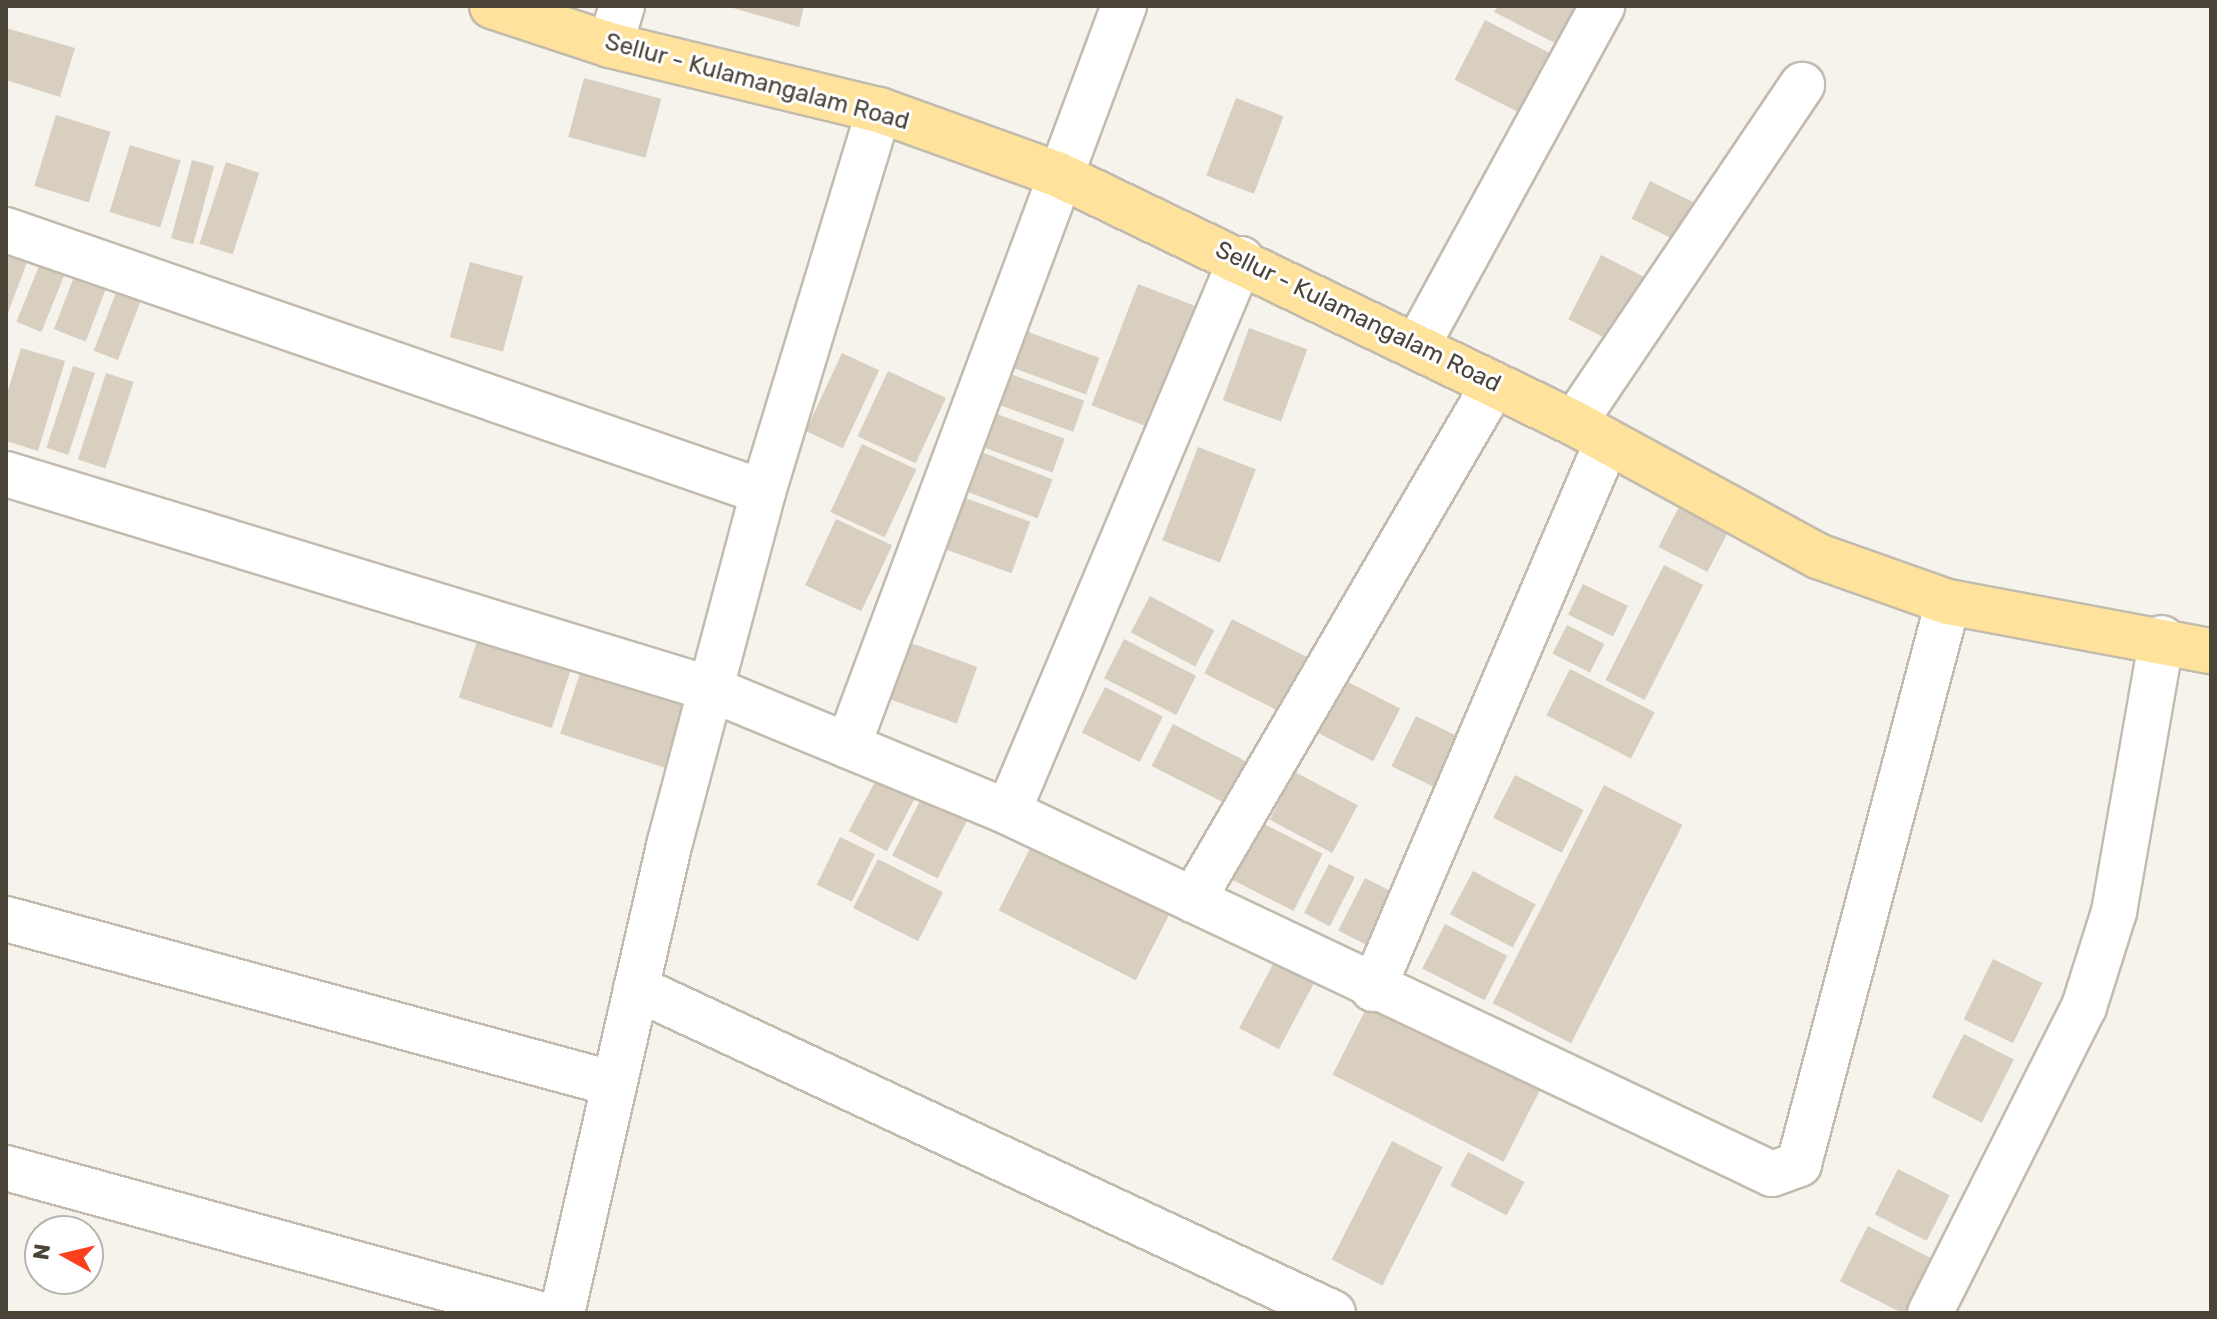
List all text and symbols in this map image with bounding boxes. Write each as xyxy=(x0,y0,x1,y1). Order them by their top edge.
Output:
street label: Sellur - Kulamangalam Road xyxy=(601,27,913,137)
street label: Sellur - Kulamangalam Road xyxy=(1210,235,1506,399)
north arrow xyxy=(24,1215,104,1295)
text: N xyxy=(27,1242,56,1262)

